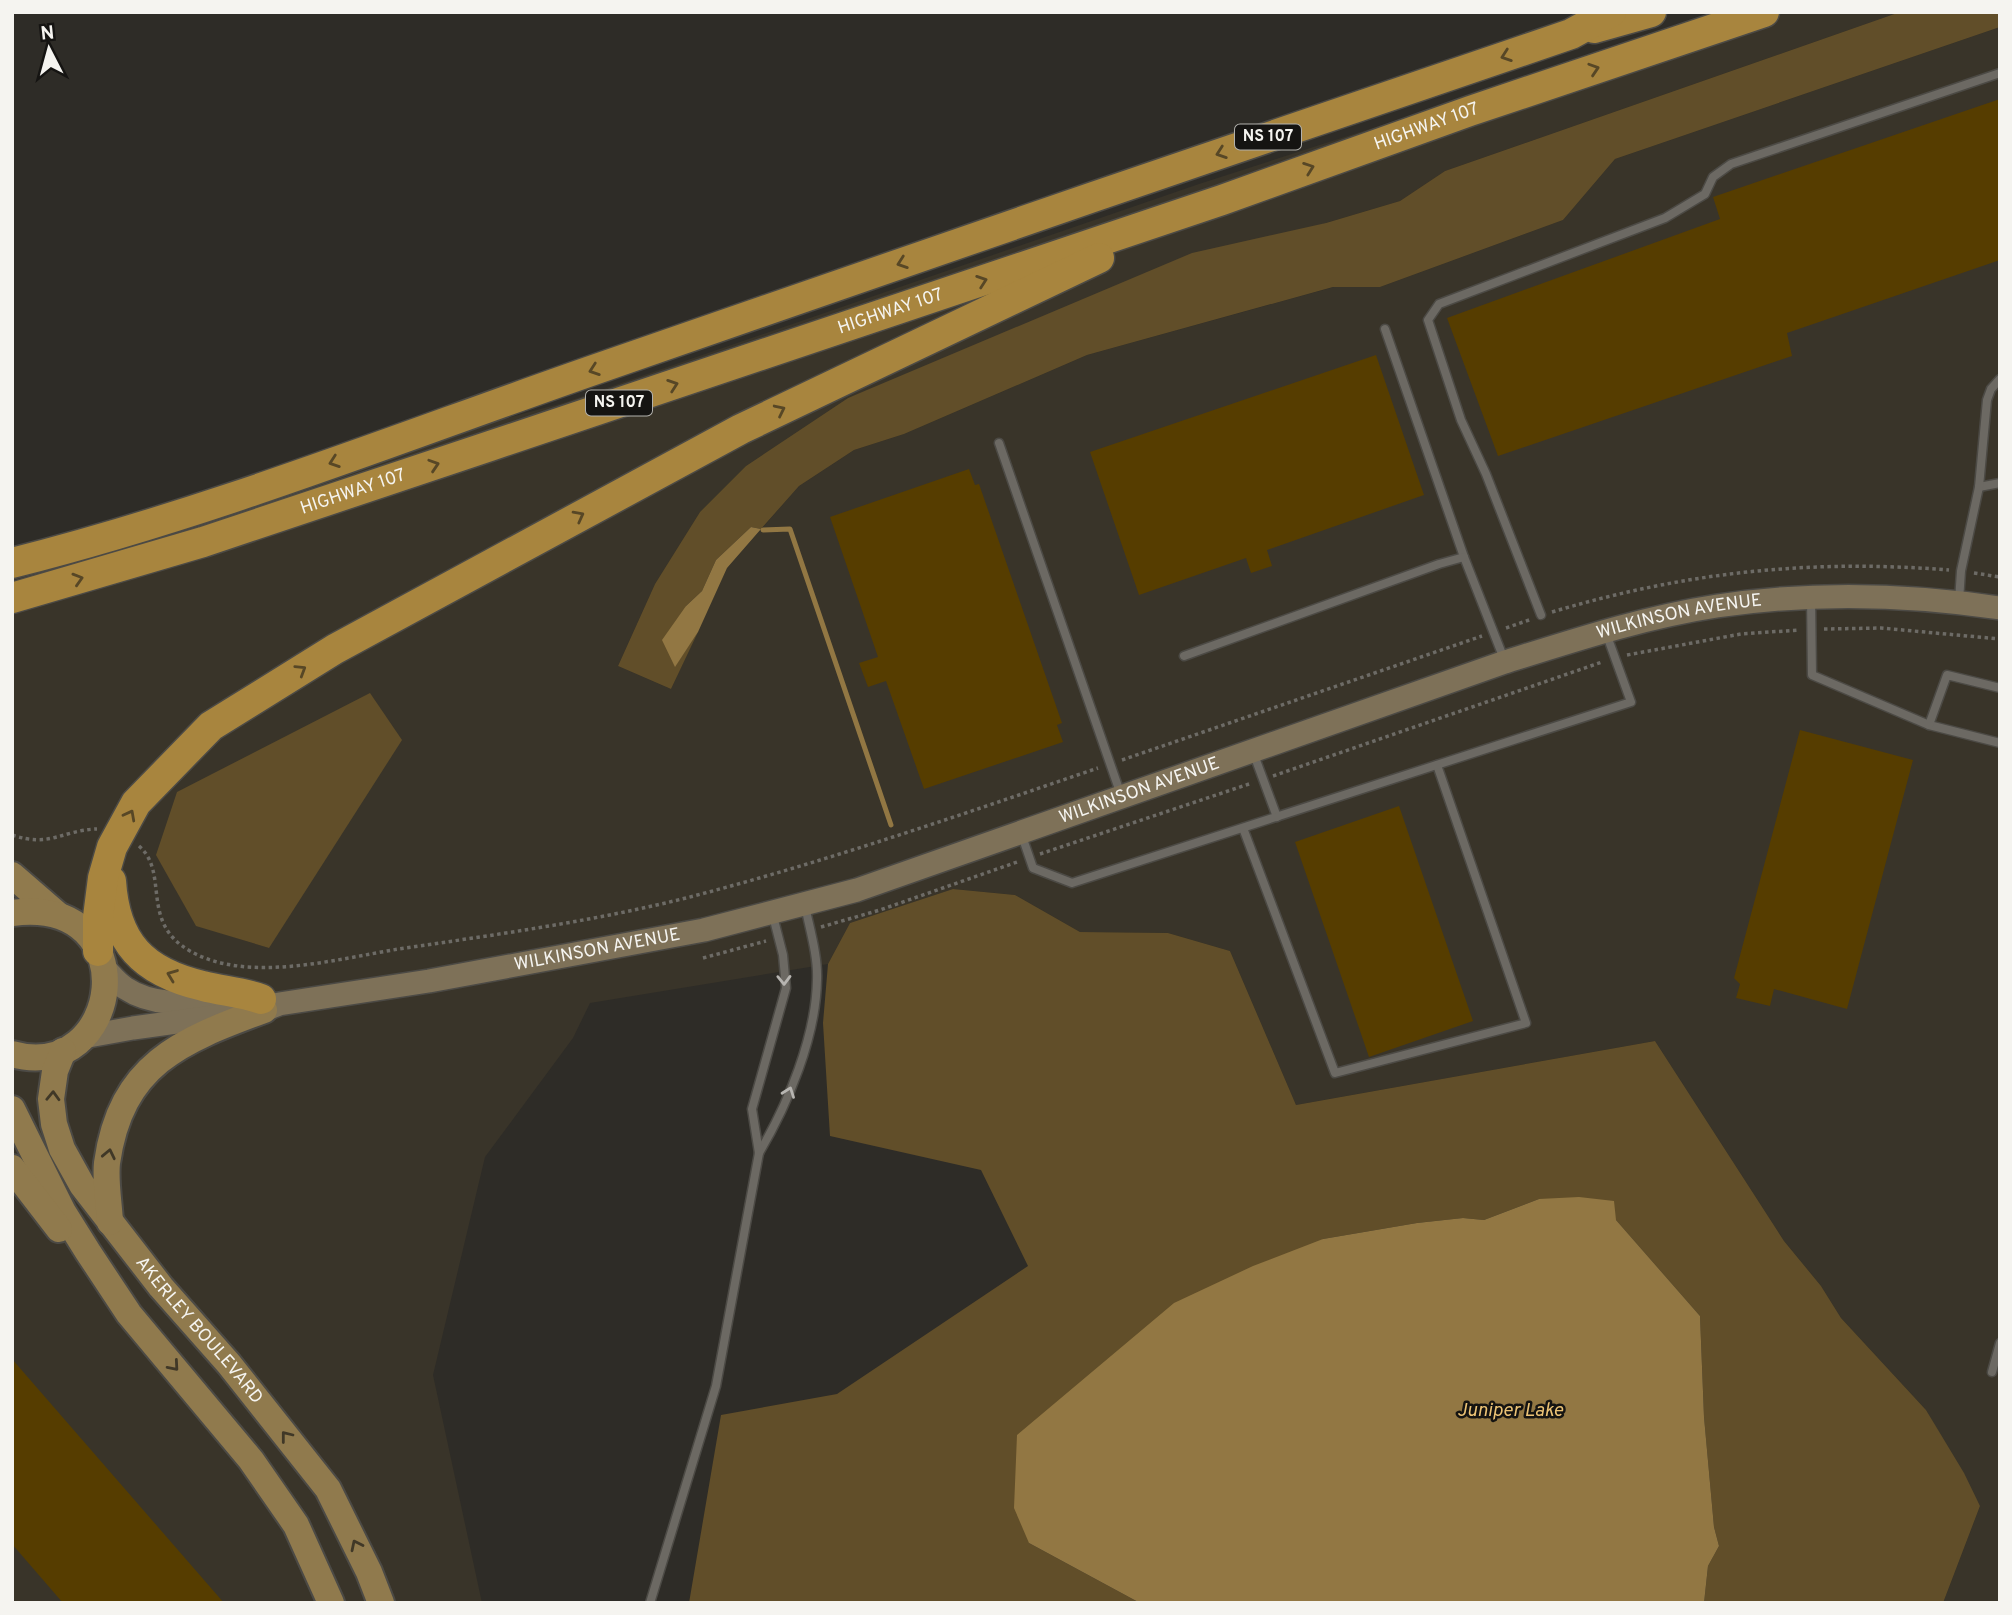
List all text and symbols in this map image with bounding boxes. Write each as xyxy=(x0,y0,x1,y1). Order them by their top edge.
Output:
north arrow xyxy=(14,14,84,84)
text: N xyxy=(39,21,55,47)
one-way arrow xyxy=(1500,48,1513,62)
one-way arrow xyxy=(1587,63,1599,77)
street label: HIGHWAY 107 xyxy=(1371,97,1482,156)
road number: NS 107 xyxy=(1235,125,1301,150)
one-way arrow xyxy=(1215,145,1227,159)
one-way arrow xyxy=(1303,162,1315,176)
one-way arrow xyxy=(896,254,908,268)
one-way arrow xyxy=(975,275,987,289)
street label: HIGHWAY 107 xyxy=(835,283,946,340)
one-way arrow xyxy=(589,362,601,376)
one-way arrow xyxy=(667,378,679,393)
road number: NS 107 xyxy=(586,390,652,416)
one-way arrow xyxy=(773,404,785,418)
one-way arrow xyxy=(328,454,340,468)
one-way arrow xyxy=(428,459,440,473)
street label: HIGHWAY 107 xyxy=(297,464,408,520)
one-way arrow xyxy=(571,510,584,524)
one-way arrow xyxy=(72,572,84,587)
street label: WILKINSON AVENUE xyxy=(1594,589,1763,645)
one-way arrow xyxy=(294,665,307,678)
street label: WILKINSON AVENUE xyxy=(1056,752,1223,829)
one-way arrow xyxy=(121,810,135,822)
street label: WILKINSON AVENUE xyxy=(512,923,682,976)
one-way arrow xyxy=(166,969,179,983)
one-way arrow xyxy=(776,975,792,986)
one-way arrow xyxy=(781,1086,795,1098)
one-way arrow xyxy=(45,1090,60,1101)
one-way arrow xyxy=(101,1148,116,1160)
street label: AKERLEY BOULEVARD xyxy=(130,1252,268,1409)
one-way arrow xyxy=(166,1357,178,1370)
water label: Juniper Lake xyxy=(1457,1399,1563,1423)
one-way arrow xyxy=(281,1431,294,1443)
one-way arrow xyxy=(351,1540,365,1552)

